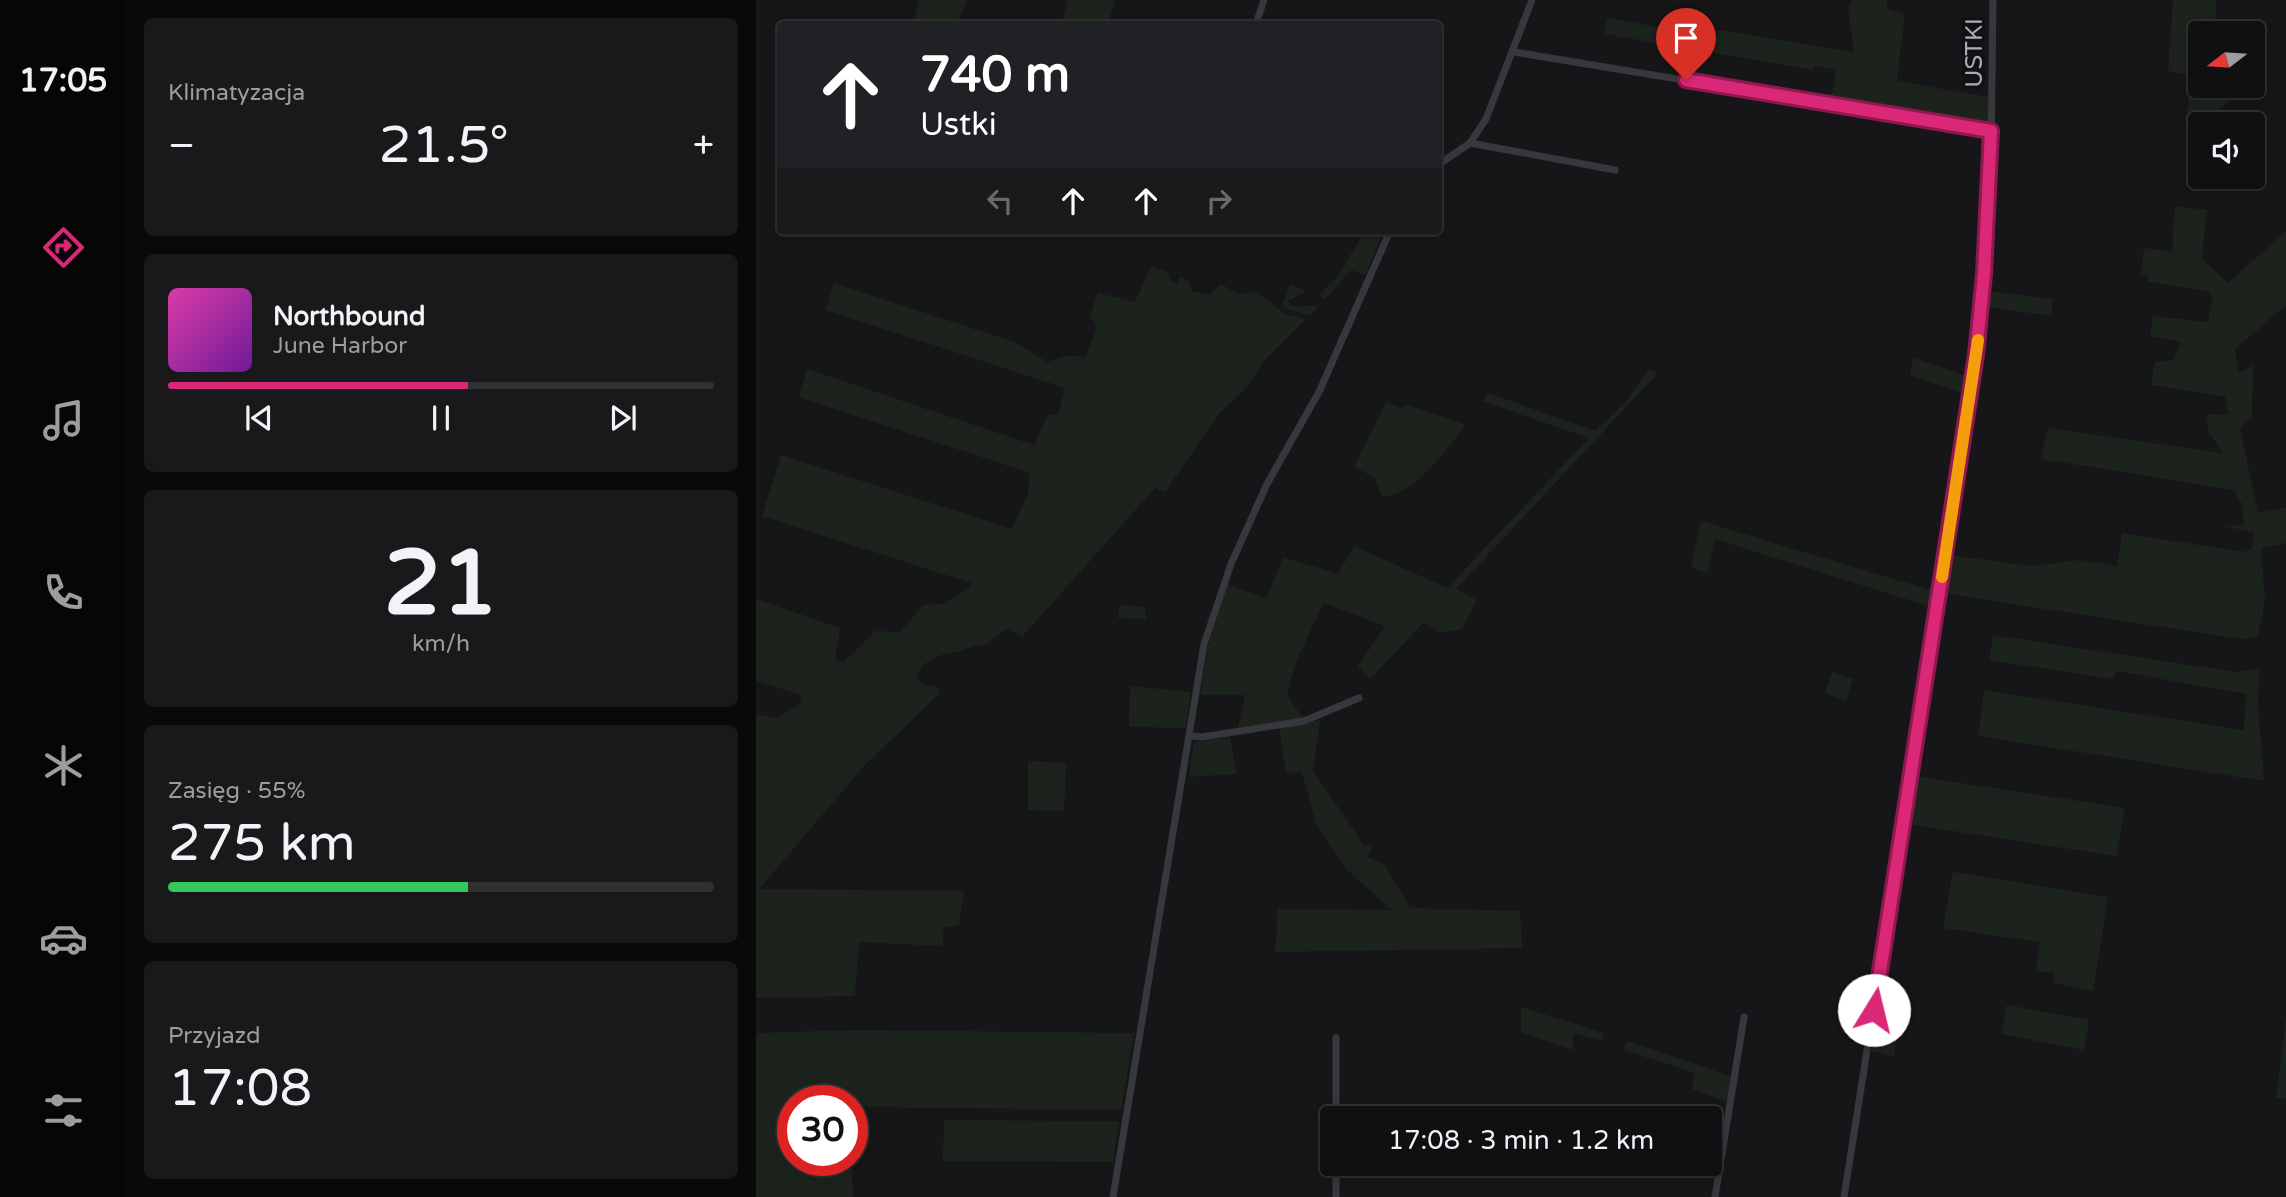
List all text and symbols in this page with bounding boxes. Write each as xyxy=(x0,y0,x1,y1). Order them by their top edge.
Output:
pin xyxy=(1656,8,1716,80)
street label: USTKI xyxy=(1960,18,1989,88)
icon: arrive xyxy=(1667,19,1705,57)
north arrow xyxy=(2188,21,2264,98)
map controls xyxy=(2188,21,2265,189)
text: 740 m xyxy=(920,46,1070,105)
icon: ahead xyxy=(805,49,896,140)
text: 17:05 xyxy=(19,62,107,100)
text: Klimatyzacja xyxy=(168,79,305,107)
text: Ustki xyxy=(920,106,997,144)
button: sound xyxy=(2188,112,2265,189)
text: 21.5° xyxy=(379,114,509,177)
text: − xyxy=(168,123,195,169)
text: + xyxy=(693,123,714,169)
icon: left xyxy=(981,182,1019,220)
icon: ahead xyxy=(1054,182,1092,220)
icon: ahead xyxy=(1127,182,1165,220)
icon: right xyxy=(1200,182,1238,220)
icon: directions xyxy=(39,223,88,272)
text: Northbound xyxy=(273,301,425,332)
text: June Harbor xyxy=(273,332,407,360)
icon: music xyxy=(39,396,88,445)
icon: previous xyxy=(240,399,278,437)
icon: pause xyxy=(422,399,460,437)
icon: next xyxy=(604,399,642,437)
text: 21 xyxy=(384,529,498,639)
icon: phone xyxy=(39,568,88,617)
text: km/h xyxy=(412,630,470,658)
icon: climate xyxy=(39,741,88,790)
text: Zasięg · 55% xyxy=(168,777,305,805)
text: 275 km xyxy=(168,812,356,875)
icon: car xyxy=(39,914,88,963)
position arrow xyxy=(1837,973,1911,1047)
text: Przyjazd xyxy=(168,1022,261,1050)
text: 17:08 xyxy=(168,1057,312,1120)
speed limit sign: 30 xyxy=(777,1085,868,1176)
icon: filters xyxy=(39,1086,88,1135)
text: 17:08 · 3 min · 1.2 km xyxy=(1388,1125,1654,1156)

